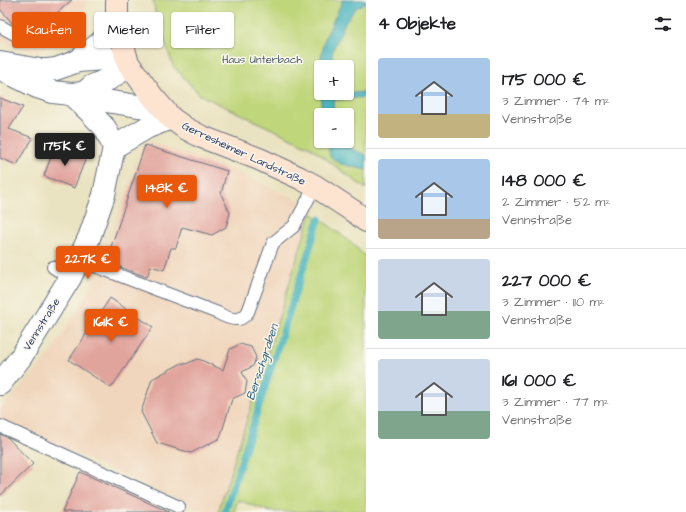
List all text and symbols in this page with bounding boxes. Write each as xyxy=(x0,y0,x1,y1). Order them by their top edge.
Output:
chip: Kaufen xyxy=(12,12,86,48)
chip: Mieten xyxy=(94,12,163,48)
chip: Filter xyxy=(171,12,234,48)
text: 4 Objekte xyxy=(378,12,456,36)
icon: filters xyxy=(652,13,674,35)
park label: Haus Unterbach xyxy=(222,52,303,67)
map controls xyxy=(314,60,354,148)
button: + xyxy=(314,60,354,100)
text: 175 000 € xyxy=(502,68,586,92)
icon: home xyxy=(410,74,458,122)
text: 3 Zimmer · 74 m² xyxy=(502,92,610,110)
button: − xyxy=(314,108,354,148)
text: Vennstraße xyxy=(502,110,572,128)
street label: Gerresheimer Landstraße xyxy=(179,118,308,189)
pin: 175K € xyxy=(32,133,98,167)
text: 175K € xyxy=(44,137,86,155)
text: 148 000 € xyxy=(502,169,586,193)
pin: 148K € xyxy=(134,175,200,209)
icon: home xyxy=(410,175,458,223)
text: 148K € xyxy=(146,179,188,197)
text: 2 Zimmer · 52 m² xyxy=(502,193,610,211)
text: Vennstraße xyxy=(502,211,572,229)
pin: 227K € xyxy=(55,246,121,280)
text: 227K € xyxy=(65,250,111,268)
text: 227 000 € xyxy=(502,269,591,293)
icon: home xyxy=(410,275,458,323)
text: 3 Zimmer · 110 m² xyxy=(502,293,604,311)
street label: Vennstraße xyxy=(19,295,64,353)
pin: 161K € xyxy=(78,309,144,343)
text: Vennstraße xyxy=(502,311,572,329)
text: 161K € xyxy=(94,313,128,331)
water label: Berschgraben xyxy=(242,321,284,403)
text: 161 000 € xyxy=(502,369,576,393)
icon: home xyxy=(410,375,458,423)
text: 3 Zimmer · 77 m² xyxy=(502,393,609,411)
text: Vennstraße xyxy=(502,411,572,429)

